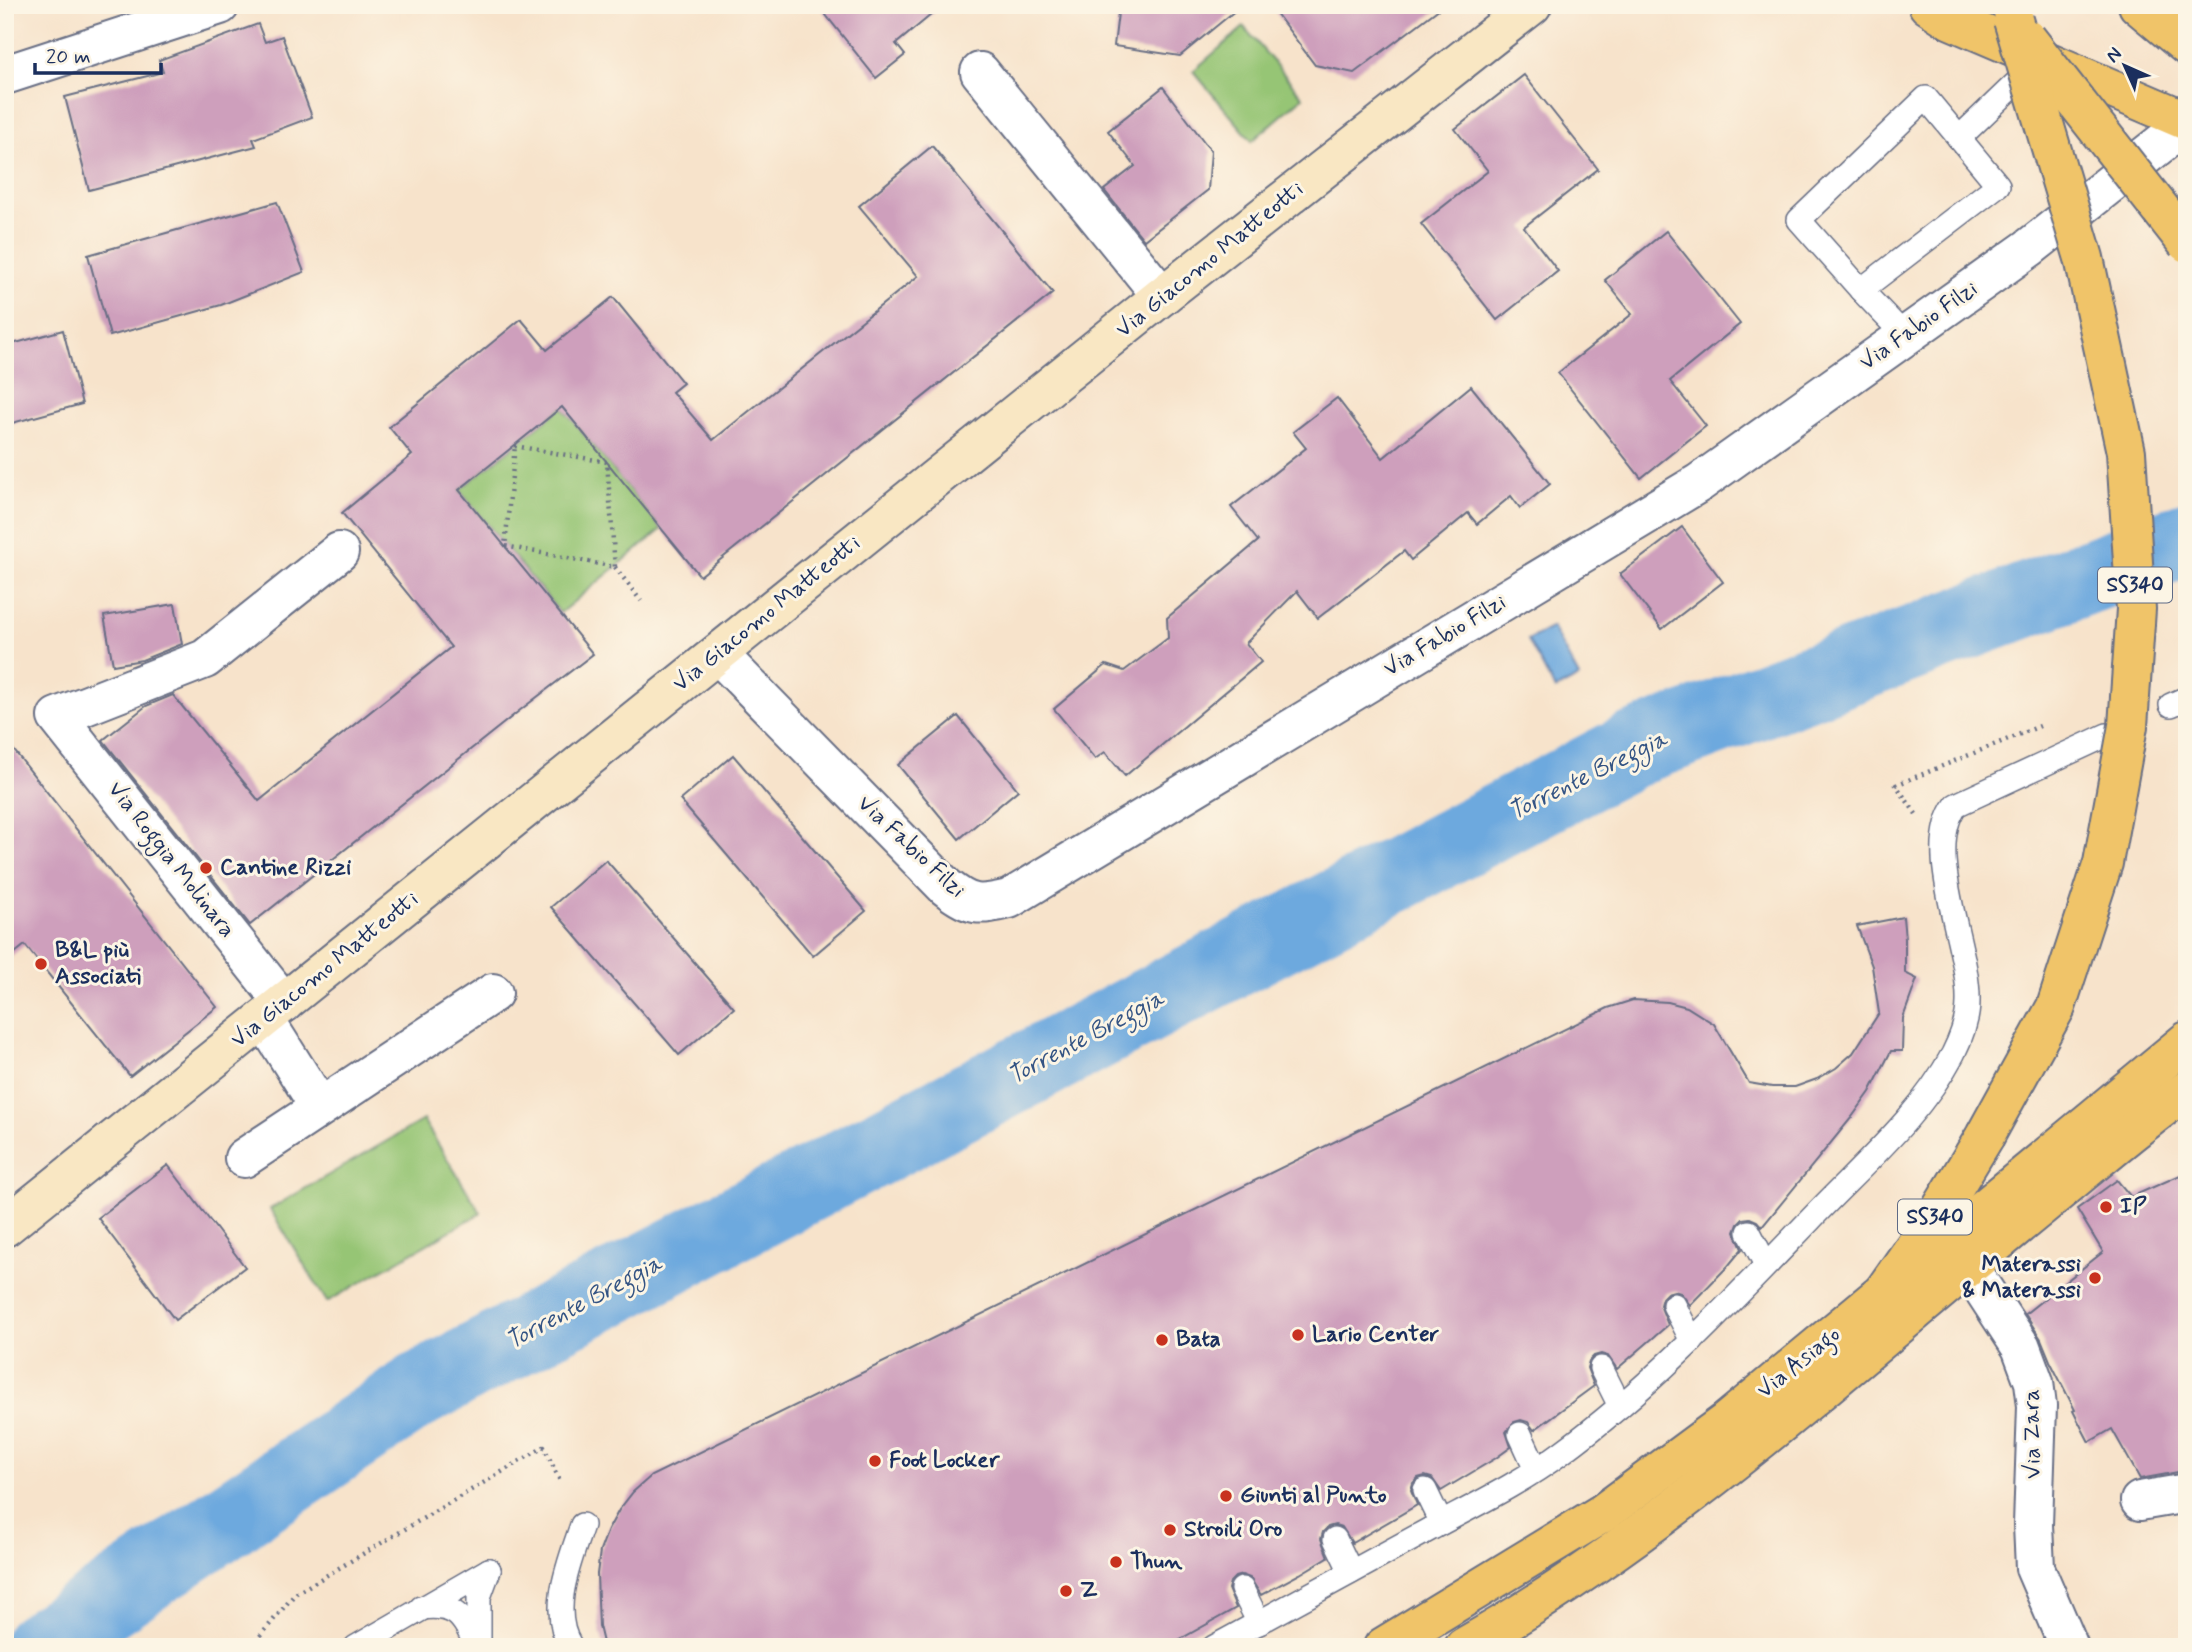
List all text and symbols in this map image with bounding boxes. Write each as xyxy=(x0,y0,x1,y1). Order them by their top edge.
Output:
scale bar xyxy=(35,32,161,76)
north arrow xyxy=(2090,32,2160,102)
text: N xyxy=(2101,42,2127,68)
text: 20 m xyxy=(46,43,91,71)
street label: Via Giacomo Matteotti xyxy=(1110,175,1310,345)
street label: Via Fabio Filzi xyxy=(1854,274,1984,378)
street label: Via Giacomo Matteotti xyxy=(667,529,867,699)
road number: SS340 xyxy=(2098,568,2172,602)
street label: Via Fabio Filzi xyxy=(1378,588,1512,684)
water label: Torrente Breggia xyxy=(1504,724,1675,830)
street label: Via Roggia Molinara xyxy=(99,776,242,946)
street label: Via Fabio Filzi xyxy=(850,789,972,905)
place label: Cantine Rizzi xyxy=(220,853,351,883)
marker: Cantine Rizzi xyxy=(198,860,214,876)
street label: Via Giacomo Matteotti xyxy=(225,885,425,1055)
place label: B&L più Associati xyxy=(55,936,141,992)
marker: B&L più Associati xyxy=(33,956,49,972)
water label: Torrente Breggia xyxy=(1003,983,1172,1095)
place label: IP xyxy=(2120,1192,2147,1222)
marker: IP xyxy=(2098,1199,2114,1215)
road number: SS340 xyxy=(1898,1200,1972,1234)
water label: Torrente Breggia xyxy=(501,1248,670,1360)
place label: Materassi & Materassi xyxy=(1962,1250,2081,1306)
marker: Materassi & Materassi xyxy=(2087,1270,2103,1286)
place label: Lario Center xyxy=(1312,1320,1440,1350)
street label: Via Asiago xyxy=(1751,1320,1848,1407)
place label: Bata xyxy=(1176,1325,1221,1355)
marker: Lario Center xyxy=(1290,1327,1306,1343)
marker: Bata xyxy=(1154,1332,1170,1348)
street label: Via Zara xyxy=(2017,1389,2049,1479)
place label: Foot Locker xyxy=(889,1446,1001,1476)
marker: Foot Locker xyxy=(867,1453,883,1469)
place label: Giunti al Punto xyxy=(1240,1481,1387,1511)
marker: Giunti al Punto xyxy=(1218,1488,1234,1504)
place label: Stroili Oro xyxy=(1184,1515,1282,1545)
marker: Stroili Oro xyxy=(1162,1522,1178,1538)
place label: Thun xyxy=(1130,1547,1183,1577)
marker: Thun xyxy=(1108,1554,1124,1570)
place label: Z xyxy=(1080,1576,1098,1606)
marker: Z xyxy=(1058,1583,1074,1599)

